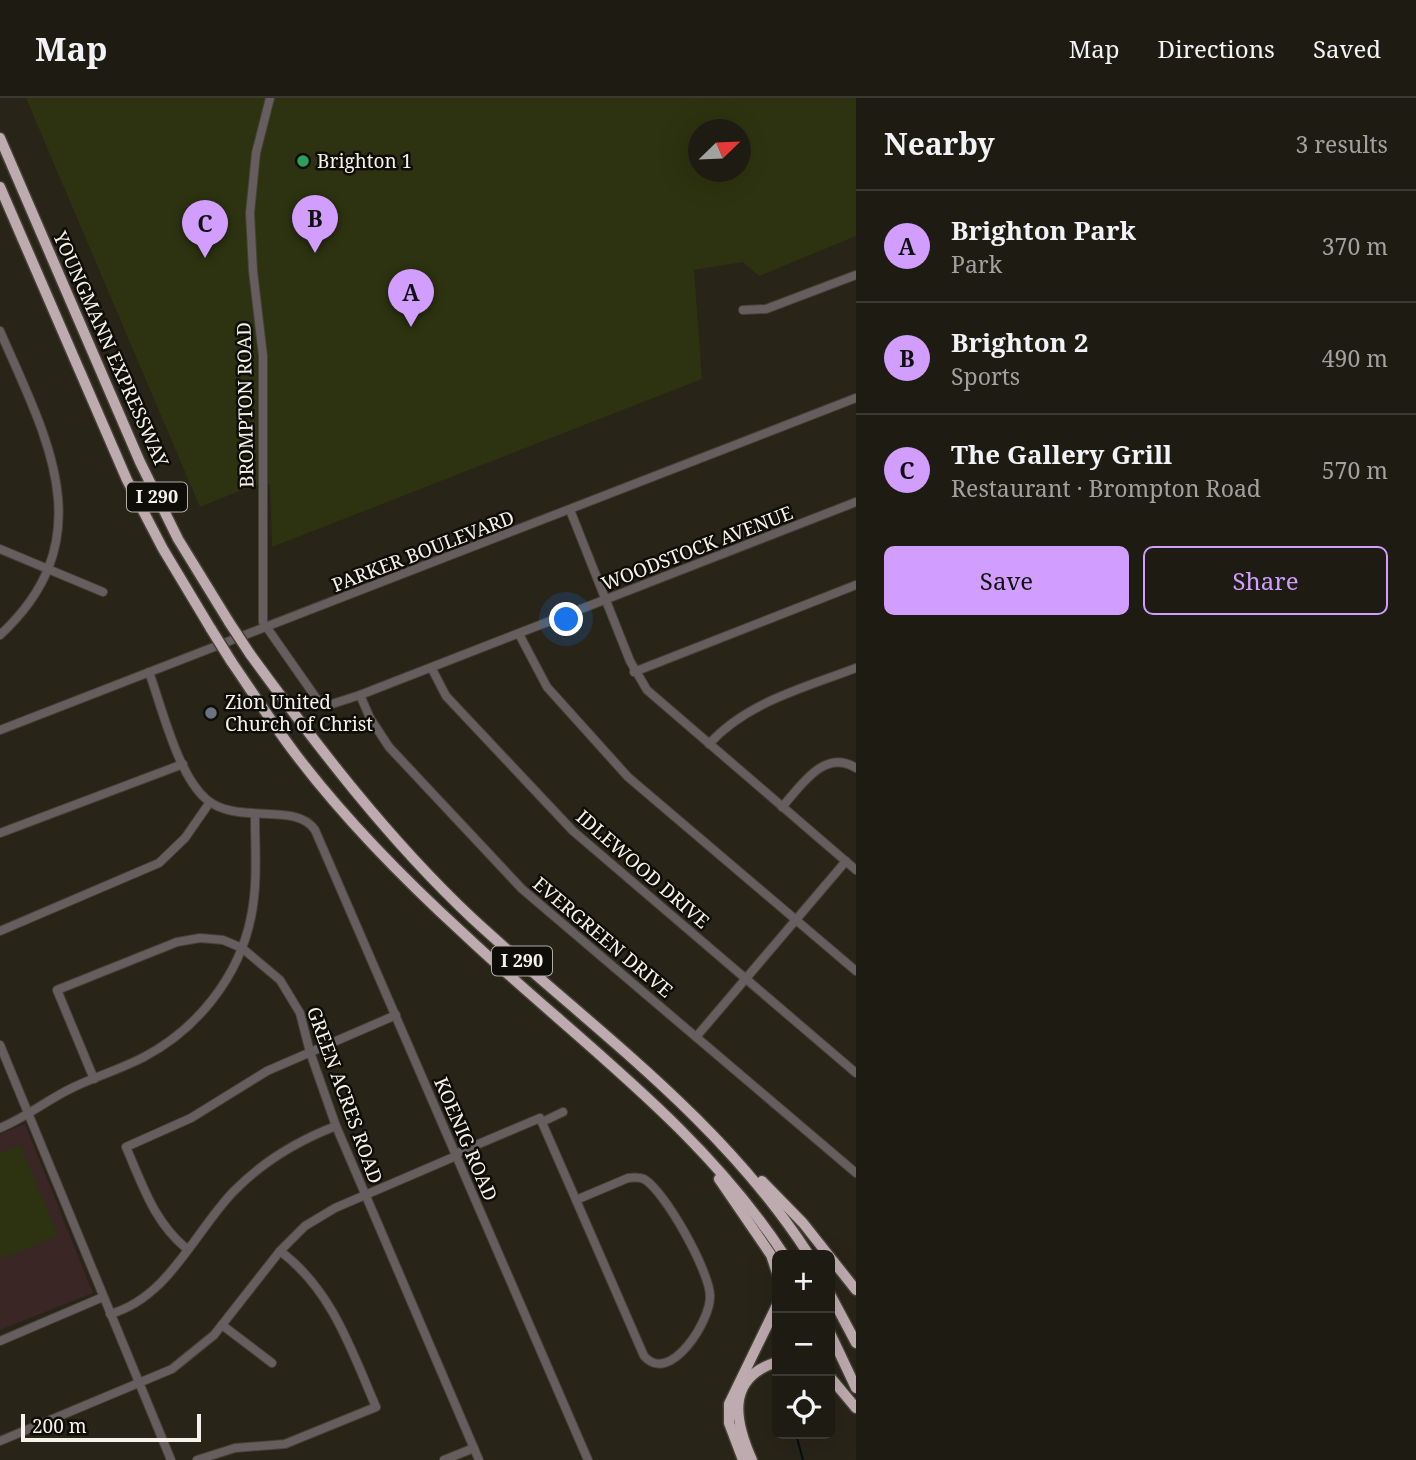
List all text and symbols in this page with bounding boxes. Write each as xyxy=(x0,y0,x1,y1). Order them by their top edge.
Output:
text: Map xyxy=(35,26,108,71)
text: Map xyxy=(1069,32,1120,65)
text: Directions xyxy=(1158,32,1275,65)
text: Saved xyxy=(1313,32,1381,65)
north arrow xyxy=(688,119,751,182)
text: Nearby xyxy=(884,123,995,164)
text: 3 results xyxy=(1295,128,1388,160)
place label: Brighton 1 xyxy=(317,148,412,174)
marker: Brighton 1 xyxy=(295,153,311,169)
pin: B xyxy=(292,195,338,253)
pin: C xyxy=(182,200,228,258)
text: Brighton Park xyxy=(951,212,1136,248)
street label: YOUNGMANN EXPRESSWAY xyxy=(47,226,175,471)
text: A xyxy=(898,230,916,262)
text: 370 m xyxy=(1322,230,1388,262)
text: Park xyxy=(951,248,1002,280)
pin: A xyxy=(388,269,434,327)
street label: BROMPTON ROAD xyxy=(231,322,259,488)
text: Brighton 2 xyxy=(951,324,1088,360)
text: B xyxy=(899,342,915,374)
text: 490 m xyxy=(1322,342,1388,374)
text: Sports xyxy=(951,360,1020,392)
text: The Gallery Grill xyxy=(951,436,1172,472)
text: C xyxy=(899,454,915,486)
text: 570 m xyxy=(1322,454,1388,486)
text: Restaurant · Brompton Road xyxy=(951,472,1261,504)
road number: I 290 xyxy=(127,482,187,512)
street label: WOODSTOCK AVENUE xyxy=(597,499,797,597)
street label: PARKER BOULEVARD xyxy=(328,504,518,598)
button: Save xyxy=(884,546,1129,615)
button: Share xyxy=(1143,546,1388,615)
your location xyxy=(549,602,583,636)
place label: Zion United Church of Christ xyxy=(225,689,373,737)
marker: Zion United Church of Christ xyxy=(203,705,219,721)
street label: IDLEWOOD DRIVE xyxy=(571,804,715,934)
street label: EVERGREEN DRIVE xyxy=(528,871,679,1003)
road number: I 290 xyxy=(492,946,552,976)
street label: GREEN ACRES ROAD xyxy=(301,1003,389,1187)
street label: KOENIG ROAD xyxy=(428,1073,504,1205)
map controls xyxy=(772,1250,835,1439)
button: + xyxy=(772,1250,835,1313)
button: − xyxy=(772,1313,835,1376)
button: locate xyxy=(772,1376,835,1439)
scale bar xyxy=(21,1411,201,1443)
text: 200 m xyxy=(32,1413,87,1439)

